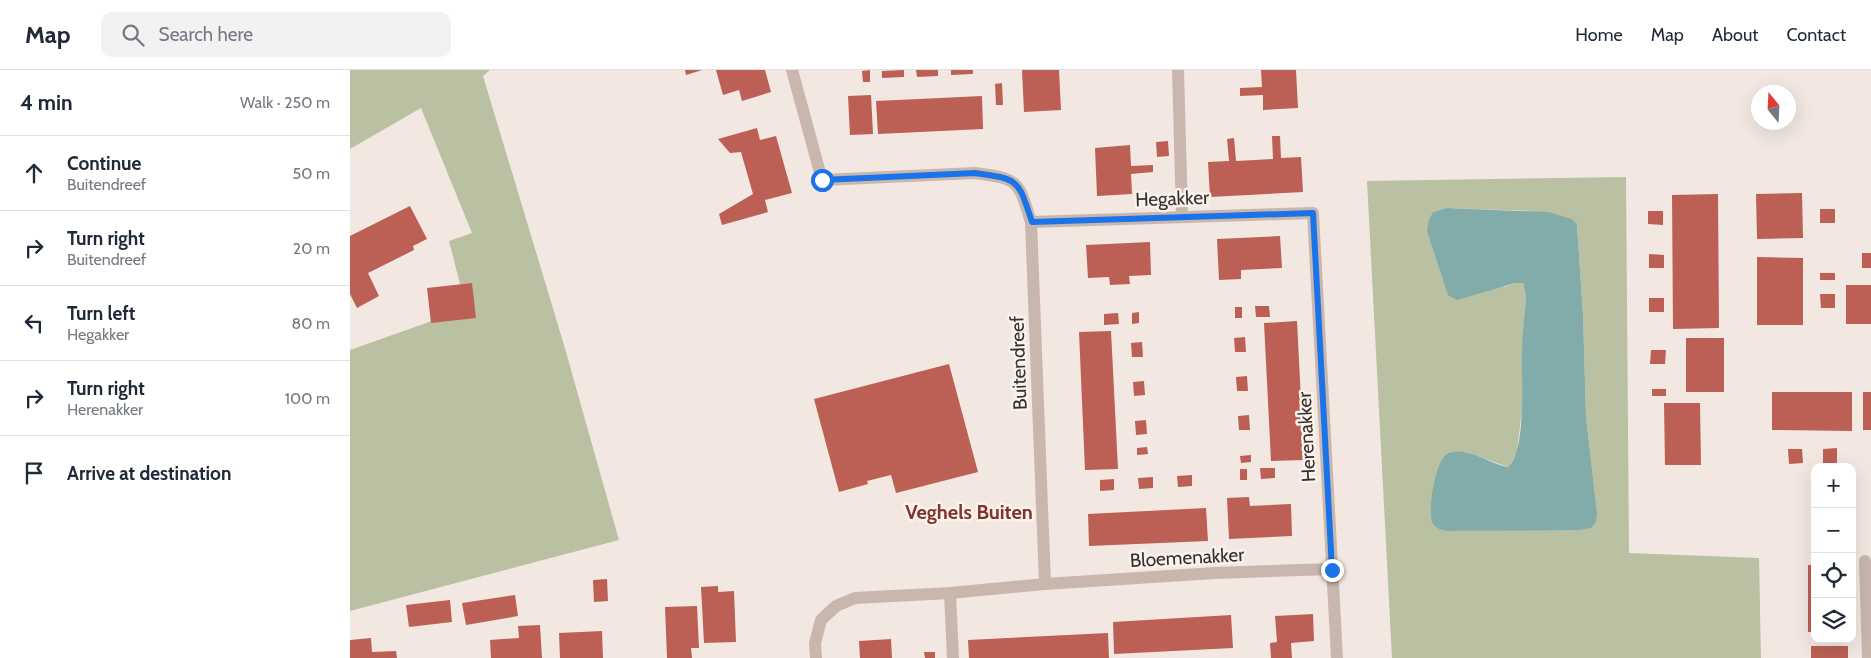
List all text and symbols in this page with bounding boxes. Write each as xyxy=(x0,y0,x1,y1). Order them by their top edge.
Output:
search box xyxy=(101,12,451,57)
text: Map xyxy=(25,20,71,49)
icon: search xyxy=(119,21,147,49)
text: Search here xyxy=(159,23,253,46)
text: Home xyxy=(1575,24,1623,46)
text: Map xyxy=(1651,24,1684,46)
text: About xyxy=(1712,24,1758,46)
text: Contact xyxy=(1786,24,1846,46)
north arrow xyxy=(1751,85,1796,130)
text: 4 min xyxy=(20,90,73,115)
text: Walk · 250 m xyxy=(240,93,330,112)
text: Continue xyxy=(67,152,141,175)
icon: ahead xyxy=(20,159,48,187)
text: 50 m xyxy=(293,164,330,183)
route start xyxy=(811,169,834,192)
text: Buitendreef xyxy=(67,175,146,194)
street label: Hegakker xyxy=(1135,186,1209,211)
text: Turn right xyxy=(67,227,145,250)
icon: right xyxy=(20,234,48,262)
text: 20 m xyxy=(293,239,330,258)
text: Buitendreef xyxy=(67,250,146,269)
text: Turn left xyxy=(67,302,135,325)
icon: left xyxy=(20,309,48,337)
text: 80 m xyxy=(292,314,330,333)
street label: Buitendreef xyxy=(1005,315,1032,410)
text: Hegakker xyxy=(67,325,129,344)
text: Turn right xyxy=(67,377,145,400)
icon: right xyxy=(20,384,48,412)
text: 100 m xyxy=(285,389,330,408)
street label: Herenakker xyxy=(1293,391,1320,483)
text: Herenakker xyxy=(67,400,143,419)
icon: arrive xyxy=(20,459,48,487)
text: Arrive at destination xyxy=(67,462,231,485)
map controls xyxy=(1811,463,1856,643)
button: + xyxy=(1811,463,1856,508)
district label: Veghels Buiten xyxy=(905,500,1033,524)
button: − xyxy=(1811,508,1856,553)
street label: Bloemenakker xyxy=(1129,543,1245,572)
button: locate xyxy=(1811,553,1856,598)
route end xyxy=(1321,559,1344,582)
button: layers xyxy=(1811,598,1856,643)

